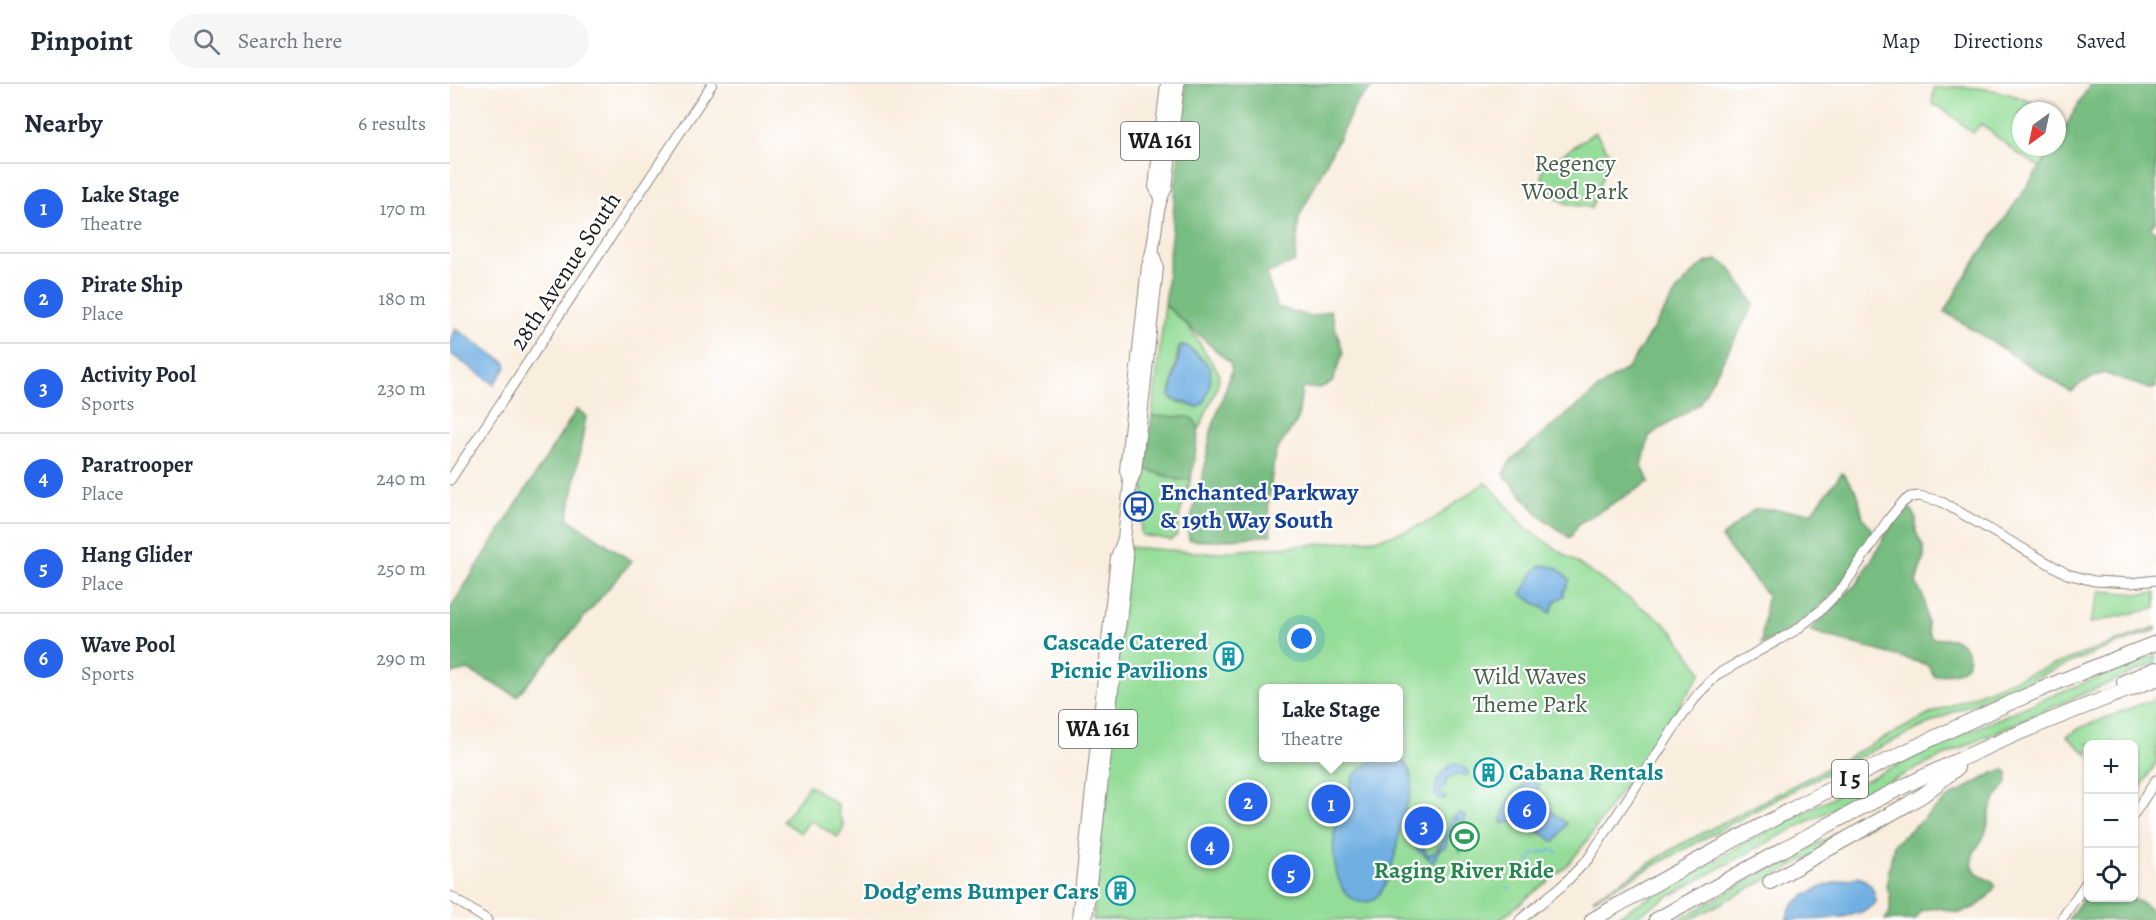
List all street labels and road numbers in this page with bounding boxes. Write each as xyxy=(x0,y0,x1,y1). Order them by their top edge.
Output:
road number: WA 161 xyxy=(1121,122,1199,160)
street label: 28th Avenue South xyxy=(502,186,628,356)
road number: WA 161 xyxy=(1059,710,1137,748)
road number: I 5 xyxy=(1832,760,1868,798)

